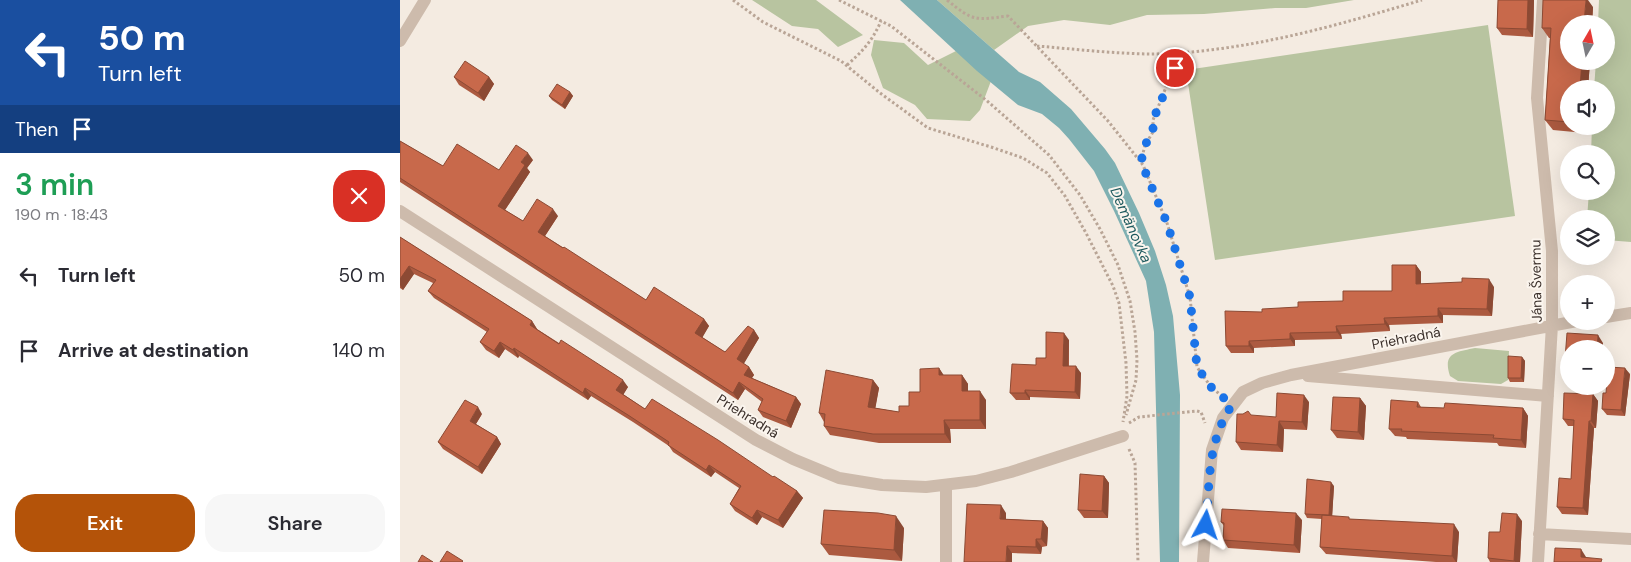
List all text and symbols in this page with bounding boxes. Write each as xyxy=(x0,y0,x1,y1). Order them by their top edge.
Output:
text: 50 m xyxy=(98,15,186,61)
north arrow xyxy=(1560,15,1615,70)
map controls xyxy=(1560,15,1615,395)
icon: left xyxy=(15,20,80,85)
pin xyxy=(1154,47,1196,89)
icon: arrive xyxy=(1161,54,1189,82)
text: Turn left xyxy=(98,59,182,88)
button: sound xyxy=(1560,80,1615,135)
icon: arrive xyxy=(68,115,96,143)
text: Then xyxy=(15,117,58,142)
button: search xyxy=(1560,145,1615,200)
text: 3 min xyxy=(15,165,94,204)
button: close xyxy=(333,170,385,222)
water label: Demänovka xyxy=(1105,184,1157,266)
text: 190 m · 18:43 xyxy=(15,204,108,225)
button: layers xyxy=(1560,210,1615,265)
street label: Jána Švermu xyxy=(1526,239,1546,323)
icon: left xyxy=(15,262,43,290)
text: Turn left xyxy=(58,263,136,288)
text: 50 m xyxy=(338,263,385,288)
button: + xyxy=(1560,275,1615,330)
street label: Priehradná xyxy=(1370,322,1442,354)
icon: arrive xyxy=(15,337,43,365)
text: Arrive at destination xyxy=(58,338,249,363)
text: 140 m xyxy=(333,338,385,363)
button: − xyxy=(1560,340,1615,395)
street label: Priehradná xyxy=(714,390,782,442)
button: Exit xyxy=(15,494,195,552)
button: Share xyxy=(205,494,385,552)
position arrow xyxy=(1179,498,1231,550)

